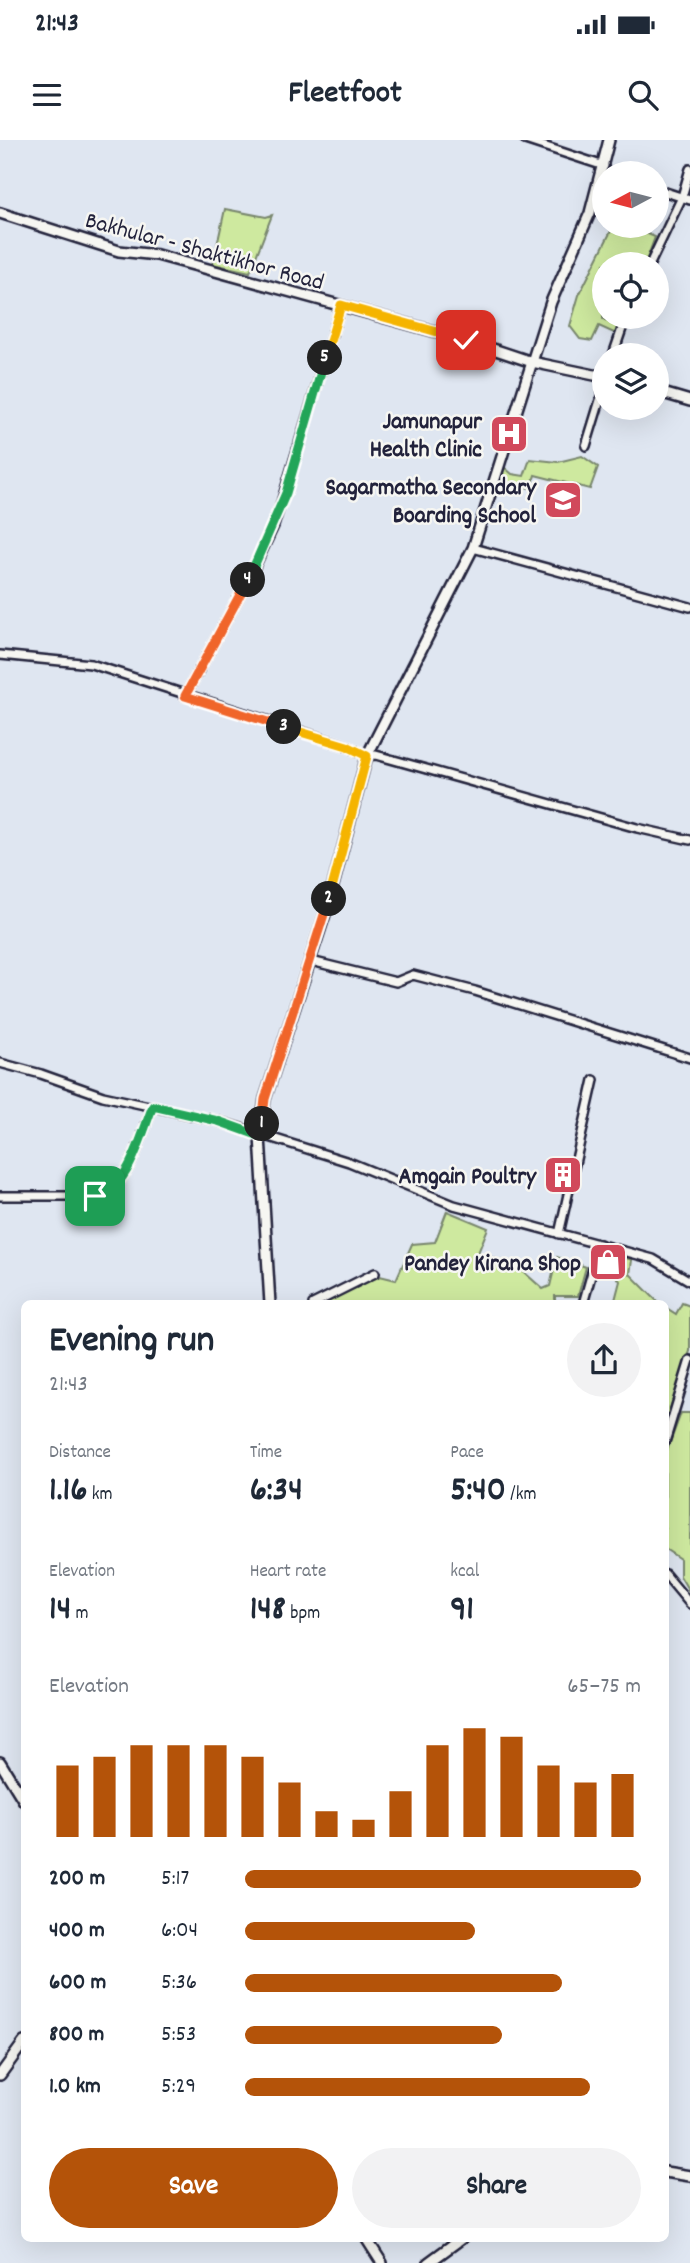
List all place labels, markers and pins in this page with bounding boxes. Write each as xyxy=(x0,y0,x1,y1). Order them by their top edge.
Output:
pin xyxy=(436,310,496,370)
pin: 5 xyxy=(308,340,342,375)
place label: Jamunapur Health Clinic xyxy=(370,406,483,468)
hospital icon: Jamunapur Health Clinic xyxy=(488,413,530,455)
place label: Sagarmatha Secondary Boarding School xyxy=(325,472,537,534)
school or university icon: Sagarmatha Secondary Boarding School xyxy=(542,479,584,521)
pin: 4 xyxy=(230,562,266,598)
pin: 3 xyxy=(266,710,302,744)
pin: 2 xyxy=(312,882,346,916)
pin: 1 xyxy=(244,1107,280,1142)
building icon: Amgain Poultry xyxy=(542,1154,584,1196)
place label: Amgain Poultry xyxy=(399,1161,537,1195)
pin xyxy=(65,1166,125,1226)
shop icon: Pandey Kirana Shop xyxy=(587,1241,629,1283)
place label: Pandey Kirana Shop xyxy=(404,1248,581,1282)

